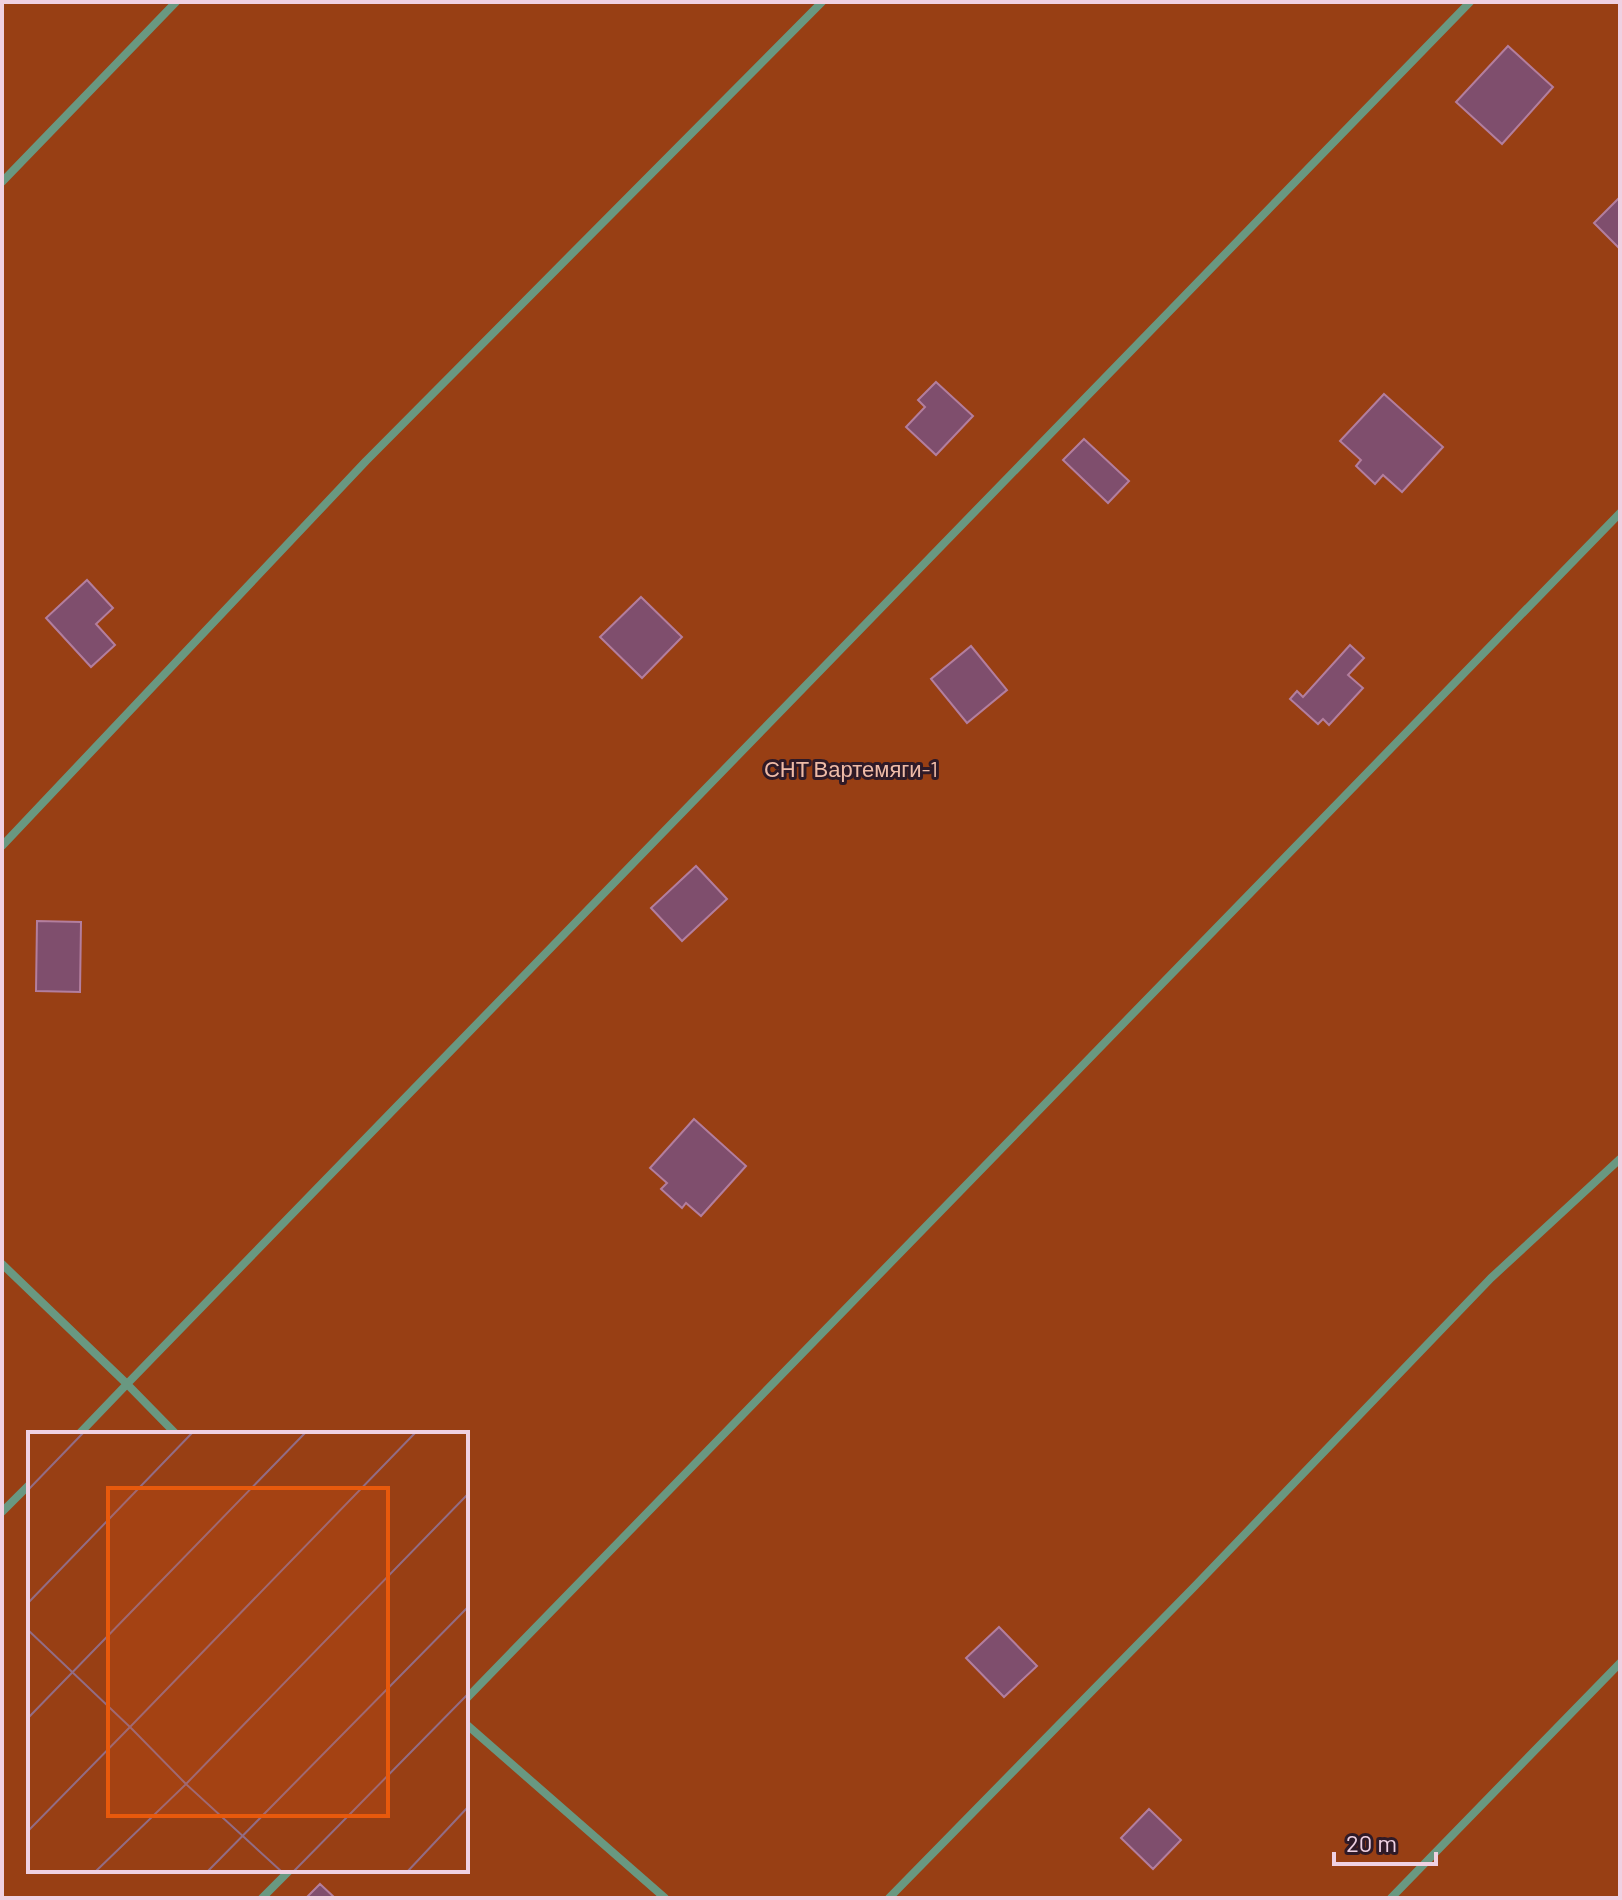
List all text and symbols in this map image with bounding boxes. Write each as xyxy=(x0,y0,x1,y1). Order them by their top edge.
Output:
park label: СНТ Вартемяги-1 xyxy=(764,755,938,782)
inset map xyxy=(28,1432,468,1872)
scale bar xyxy=(1334,1816,1436,1866)
text: 20 m xyxy=(1346,1828,1397,1857)

